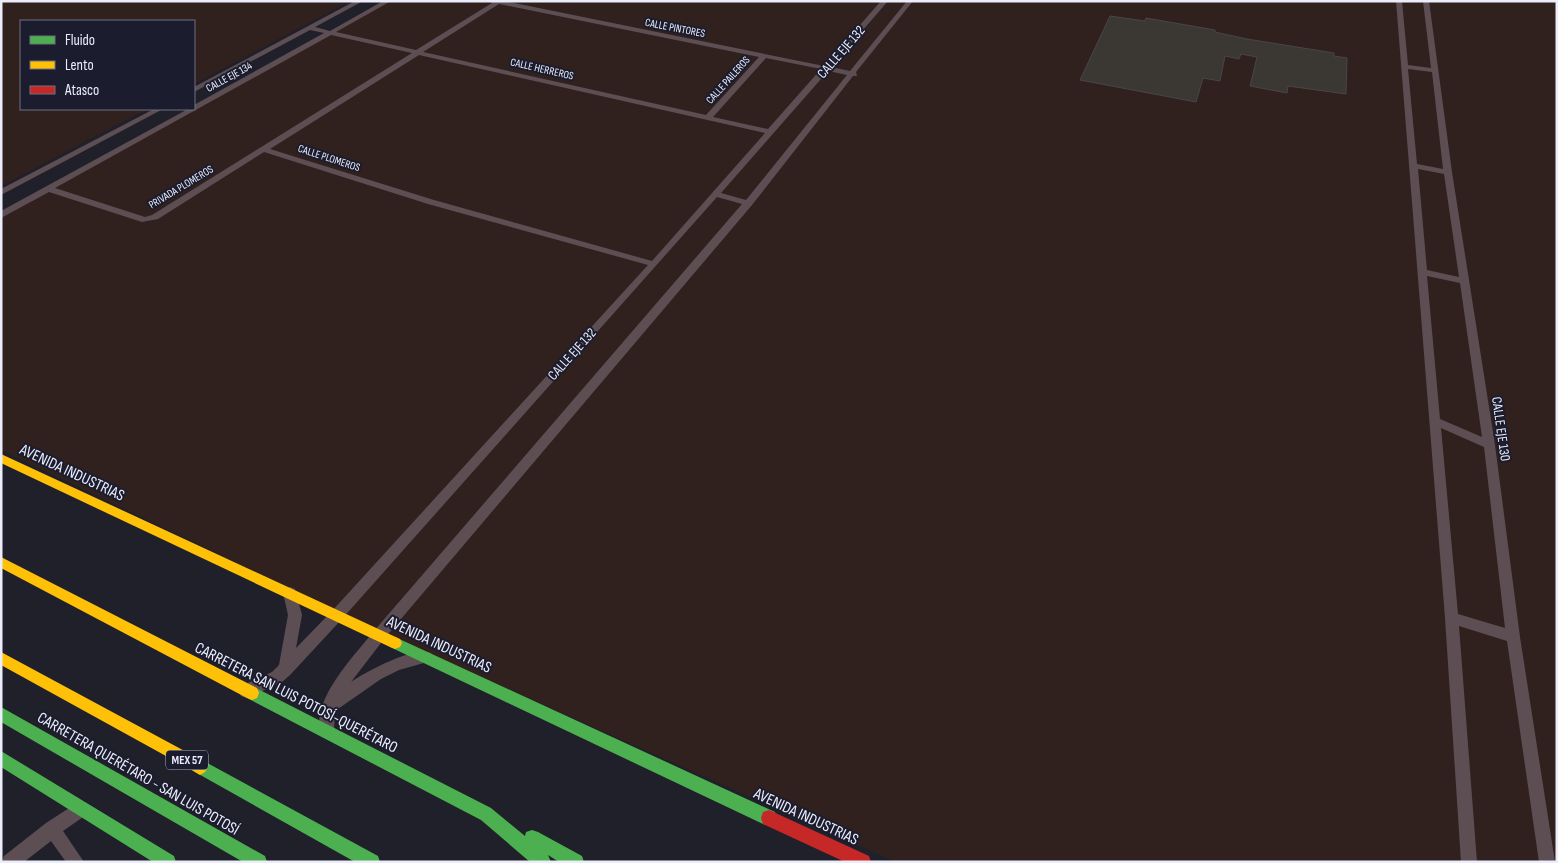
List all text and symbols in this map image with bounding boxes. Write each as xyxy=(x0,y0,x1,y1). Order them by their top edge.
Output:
street label: CALLE PINTORES xyxy=(644,16,706,40)
legend xyxy=(20,20,195,110)
street label: CALLE EJE 132 xyxy=(813,22,869,82)
text: Fluido xyxy=(65,31,95,50)
street label: CALLE PAILEROS xyxy=(703,53,753,106)
street label: CALLE HERREROS xyxy=(509,55,575,83)
text: Lento xyxy=(65,56,94,75)
street label: CALLE EJE 134 xyxy=(204,59,255,95)
text: Atasco xyxy=(64,81,99,100)
street label: CALLE PLOMEROS xyxy=(296,142,362,174)
street label: PRIVADA PLOMEROS xyxy=(146,162,216,211)
street label: CALLE EJE 132 xyxy=(544,324,600,384)
street label: CALLE EJE 130 xyxy=(1488,396,1514,462)
street label: AVENIDA INDUSTRIAS xyxy=(16,440,128,506)
street label: AVENIDA INDUSTRIAS xyxy=(383,612,495,678)
street label: CARRETERA SAN LUIS POTOSÍ-QUERÉTARO xyxy=(191,638,401,758)
street label: CARRETERA QUERÉTARO - SAN LUIS POTOSÍ xyxy=(34,708,242,840)
road number: MEX 57 xyxy=(166,750,208,770)
street label: AVENIDA INDUSTRIAS xyxy=(750,784,862,850)

